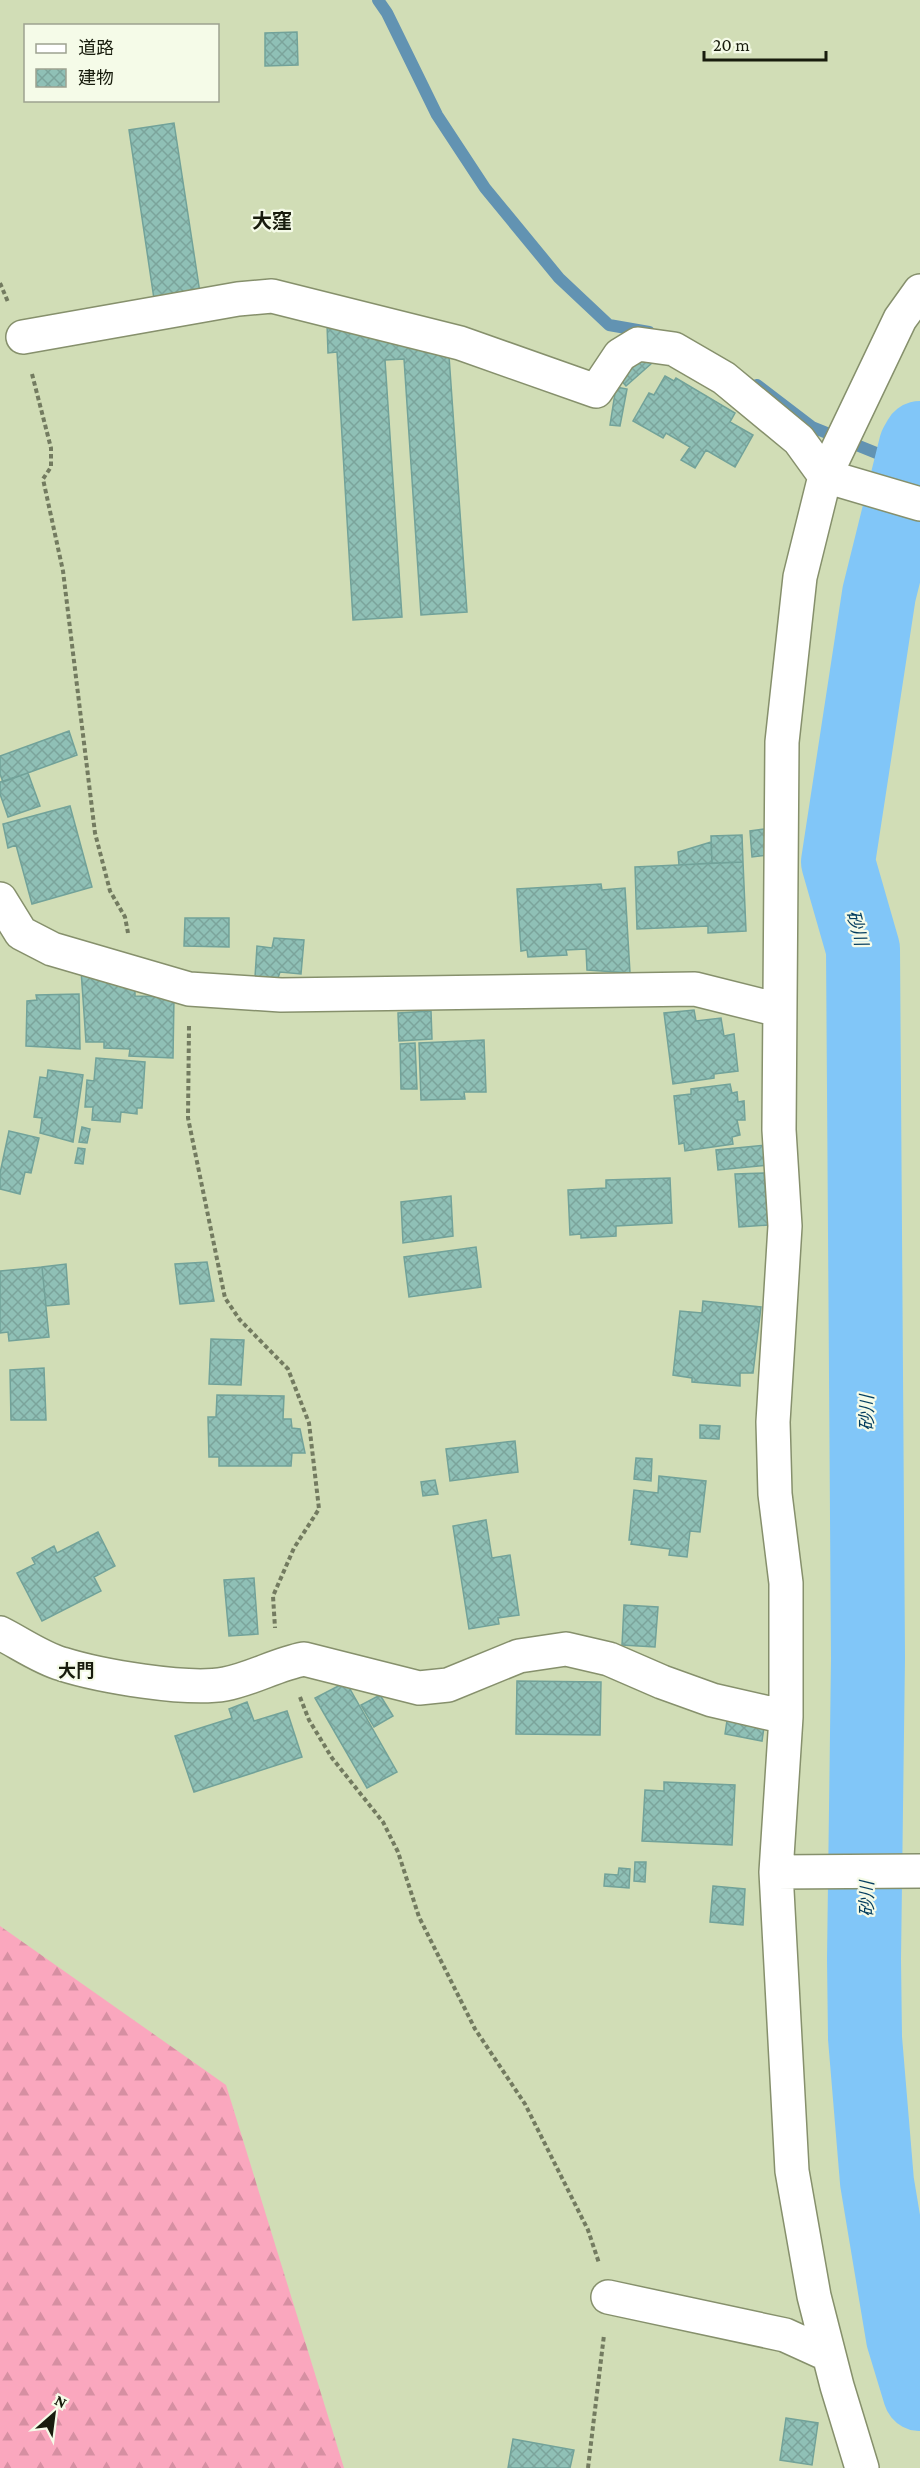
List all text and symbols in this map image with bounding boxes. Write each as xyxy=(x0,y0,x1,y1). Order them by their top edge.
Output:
legend xyxy=(24,24,219,102)
scale bar xyxy=(704,24,826,62)
text: 20 m xyxy=(713,35,750,55)
text: 道路 xyxy=(78,38,114,58)
text: 建物 xyxy=(78,68,114,88)
district label: 大窪 xyxy=(252,210,292,232)
water label: 砂川 xyxy=(843,908,872,950)
water label: 砂川 xyxy=(857,1393,877,1431)
district label: 大門 xyxy=(58,1661,94,1681)
water label: 砂川 xyxy=(857,1879,877,1917)
north arrow xyxy=(24,2384,84,2444)
text: N xyxy=(52,2391,70,2411)

